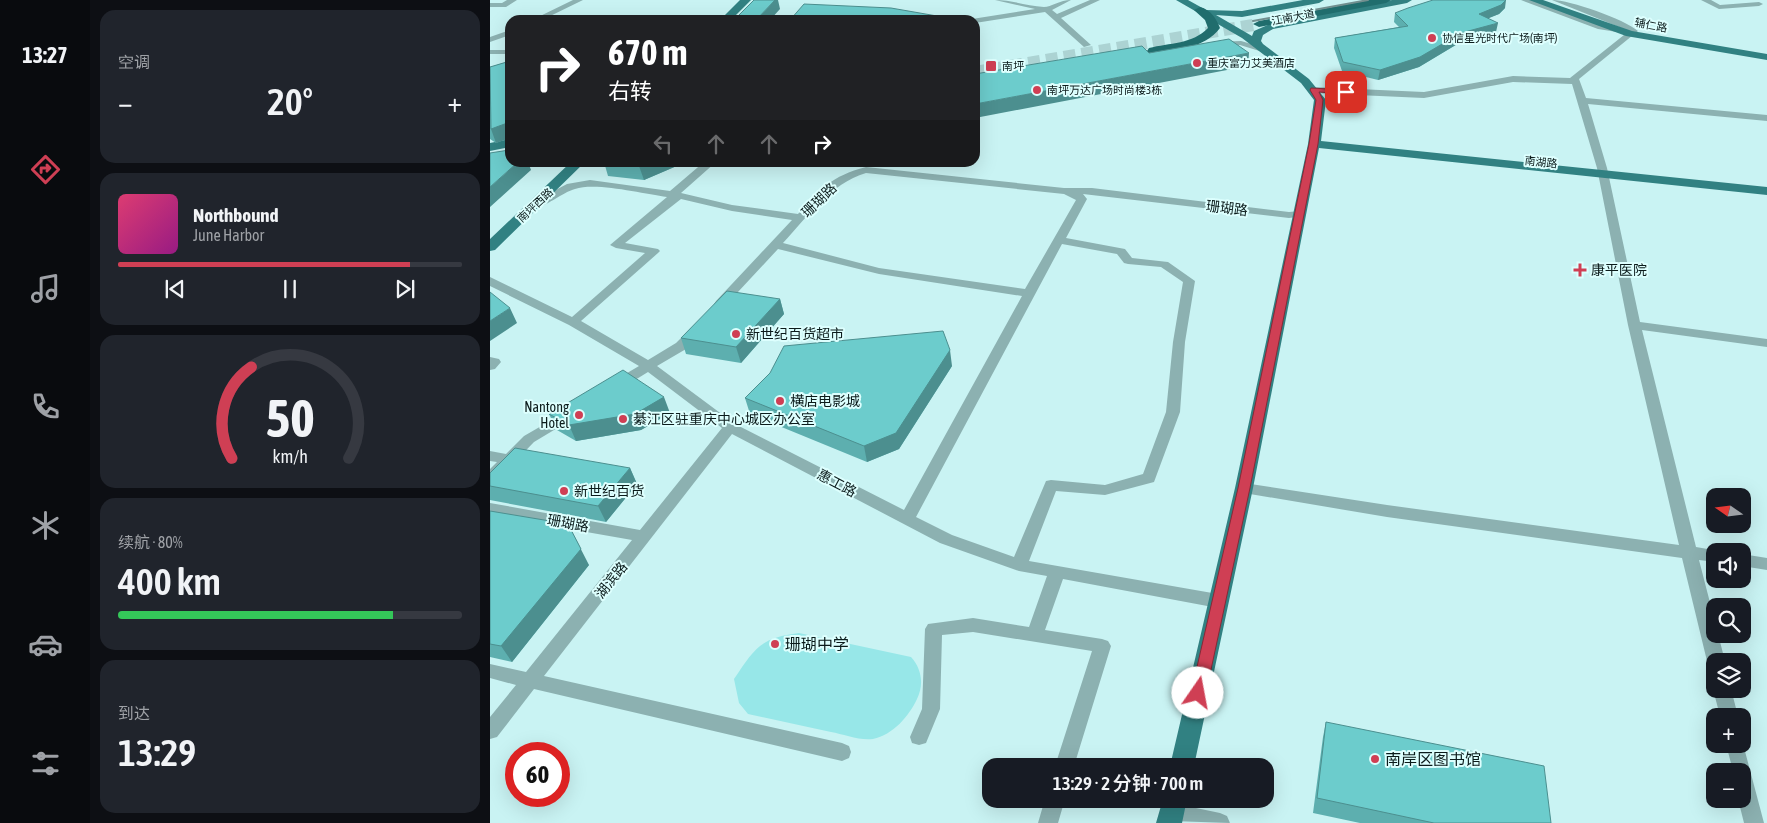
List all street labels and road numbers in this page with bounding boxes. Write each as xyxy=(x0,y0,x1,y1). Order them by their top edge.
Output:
street label: 江南大道 xyxy=(1270,7,1316,27)
street label: 辅仁路 xyxy=(1634,16,1668,34)
street label: 南湖路 xyxy=(1524,154,1558,170)
street label: 珊瑚路 xyxy=(798,180,840,220)
street label: 南坪西路 xyxy=(515,186,555,224)
street label: 珊瑚路 xyxy=(1205,198,1249,218)
street label: 惠工路 xyxy=(815,466,859,500)
street label: 珊瑚路 xyxy=(546,511,590,535)
street label: 湖滨路 xyxy=(592,559,630,601)

